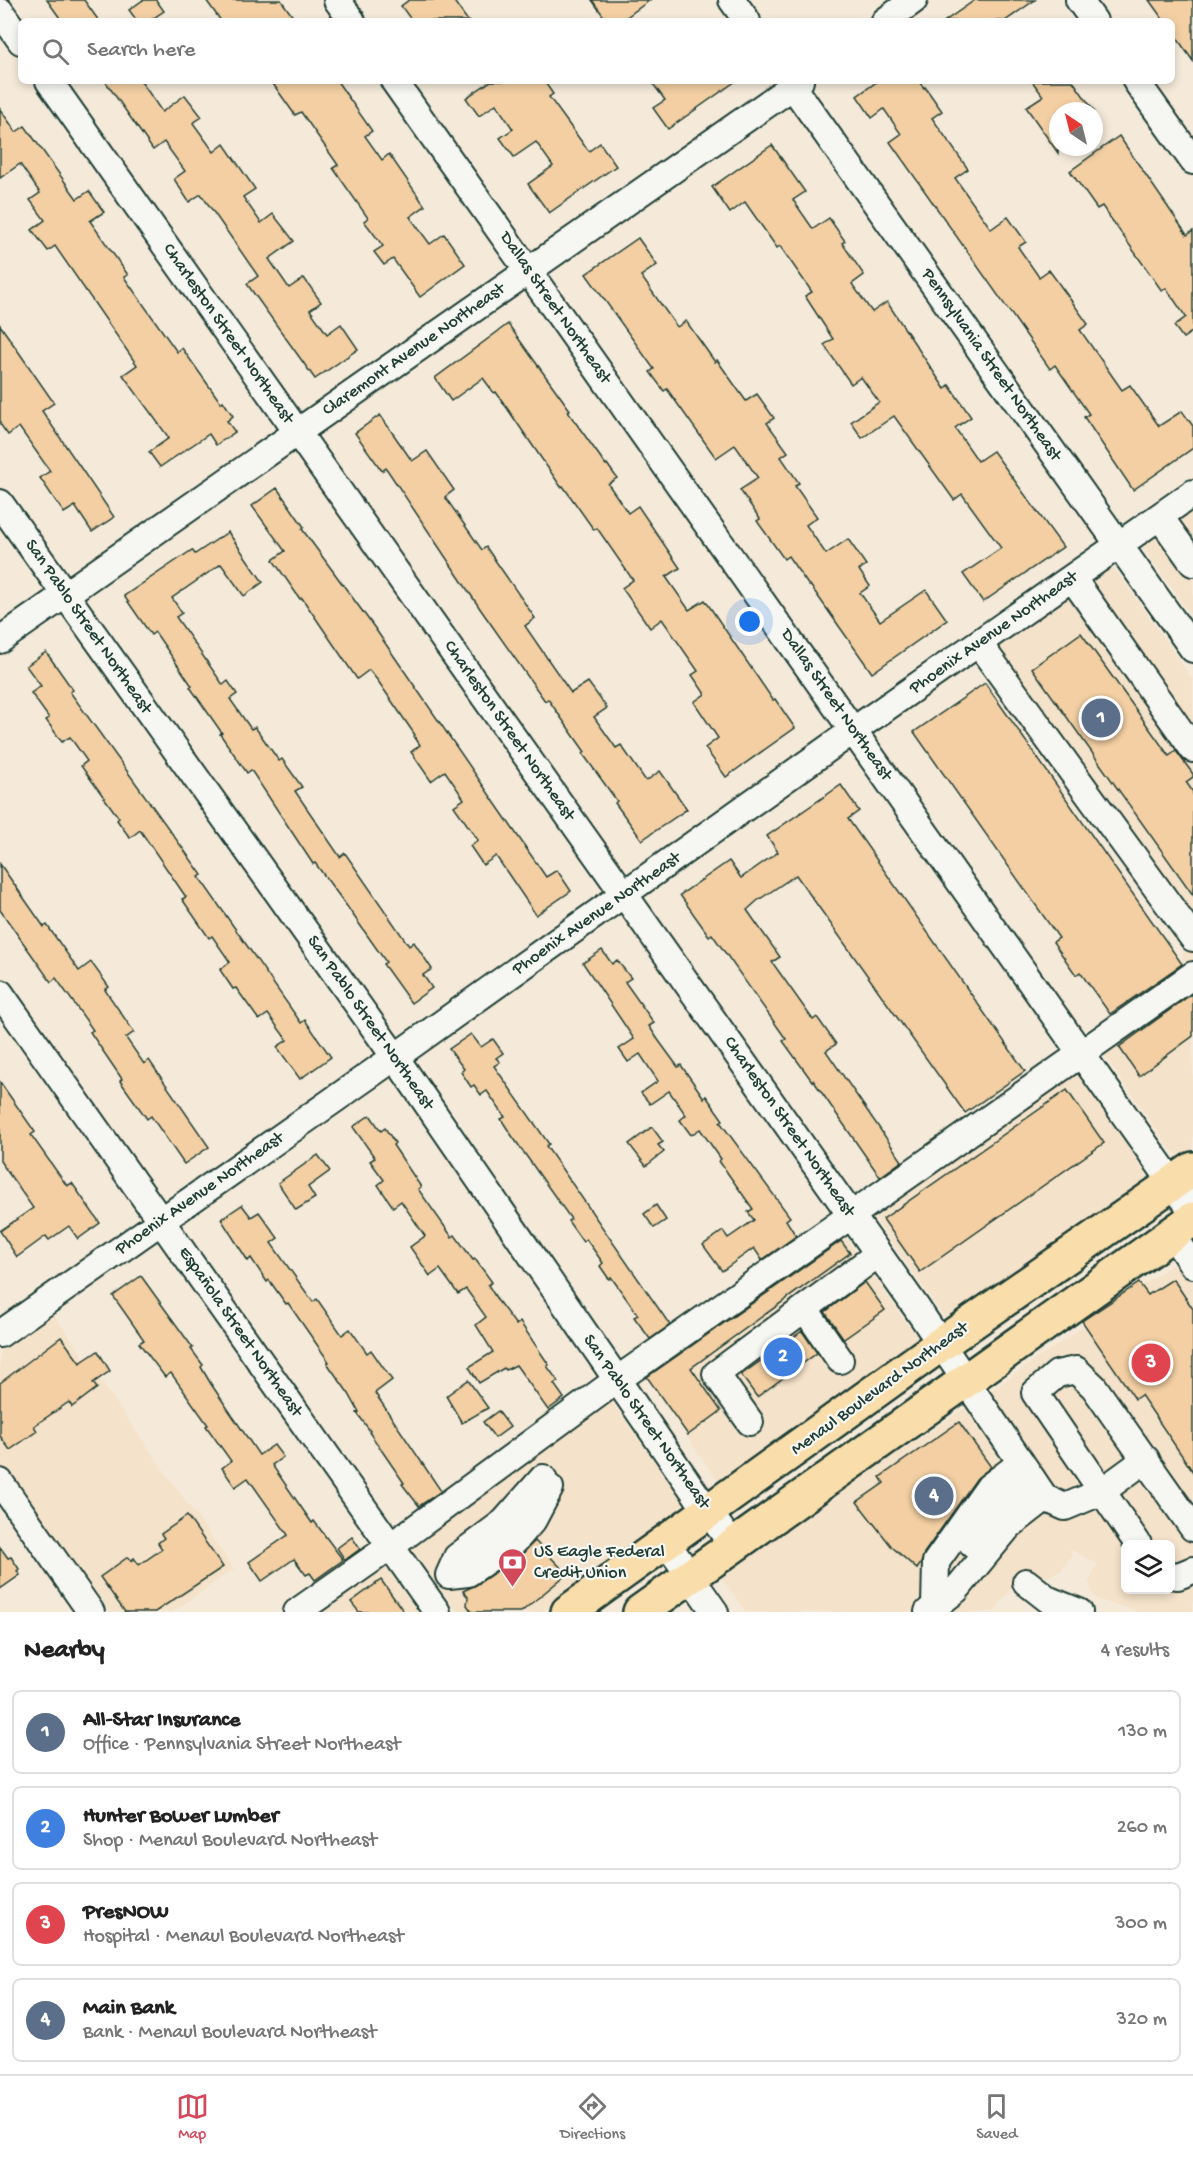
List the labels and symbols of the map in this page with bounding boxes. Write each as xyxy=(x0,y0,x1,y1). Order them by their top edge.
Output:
north arrow xyxy=(1049,102,1103,156)
street label: Dallas Street Northeast xyxy=(494,227,616,389)
street label: Charleston Street Northeast xyxy=(158,240,299,430)
street label: Pennsylvania Street Northeast xyxy=(916,264,1067,467)
street label: Claremont Avenue Northeast xyxy=(319,278,511,421)
street label: San Pablo Street Northeast xyxy=(20,536,157,720)
street label: Phoenix Avenue Northeast xyxy=(905,566,1084,700)
your location xyxy=(735,607,764,636)
street label: Dallas Street Northeast xyxy=(775,624,897,786)
street label: Charleston Street Northeast xyxy=(439,637,580,827)
pin: 1 xyxy=(1082,696,1120,740)
street label: Phoenix Avenue Northeast xyxy=(508,847,687,981)
street label: San Pablo Street Northeast xyxy=(302,932,439,1116)
street label: Charleston Street Northeast xyxy=(719,1033,860,1223)
street label: Phoenix Avenue Northeast xyxy=(111,1127,290,1261)
street label: Española Street Northeast xyxy=(173,1243,308,1422)
street label: Menaul Boulevard Northeast xyxy=(787,1317,974,1460)
street label: San Pablo Street Northeast xyxy=(578,1331,715,1515)
pin: 2 xyxy=(764,1334,802,1380)
pin: 3 xyxy=(1132,1340,1170,1386)
pin: 4 xyxy=(914,1474,954,1518)
place label: US Eagle Federal Credit Union xyxy=(534,1542,665,1584)
bank icon: US Eagle Federal Credit Union xyxy=(497,1546,529,1588)

